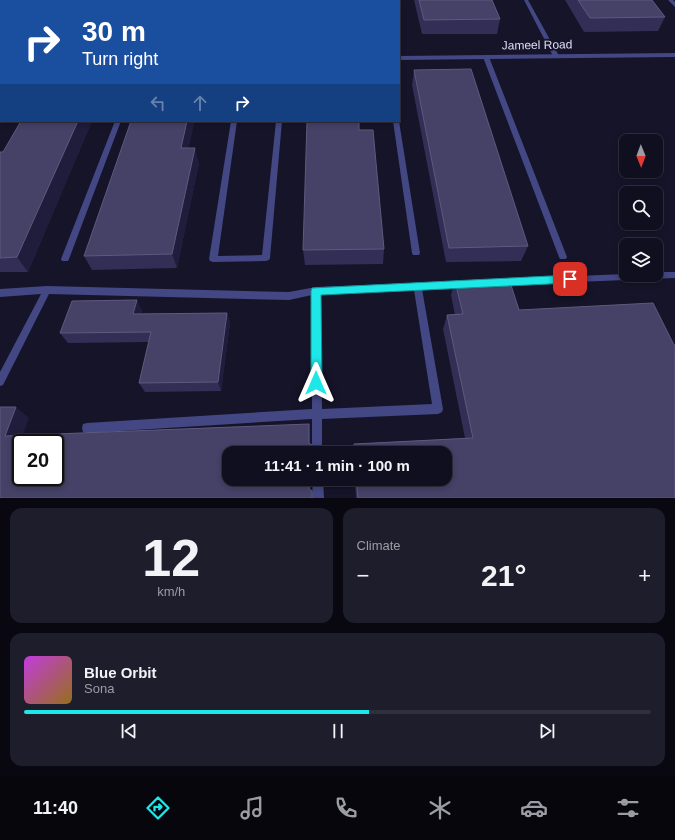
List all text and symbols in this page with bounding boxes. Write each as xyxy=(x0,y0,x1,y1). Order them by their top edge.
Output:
icon: right xyxy=(16,16,68,68)
text: 30 m xyxy=(82,16,146,47)
street label: Jameel Road xyxy=(502,37,572,53)
text: Turn right xyxy=(82,49,158,69)
icon: left xyxy=(147,92,169,114)
icon: ahead xyxy=(189,92,211,114)
icon: right xyxy=(231,92,253,114)
north arrow xyxy=(619,134,663,178)
map controls xyxy=(619,134,663,282)
button: search xyxy=(619,186,663,230)
button: layers xyxy=(619,238,663,282)
pin xyxy=(553,262,587,296)
icon: arrive xyxy=(559,268,581,290)
position arrow xyxy=(295,362,337,404)
speed limit sign: 20 xyxy=(12,434,64,486)
text: 11:41 · 1 min · 100 m xyxy=(264,457,410,474)
text: 12 xyxy=(142,529,200,587)
text: Climate xyxy=(357,538,401,553)
text: 21° xyxy=(481,559,526,592)
text: − xyxy=(357,563,369,588)
text: + xyxy=(638,563,651,588)
text: km/h xyxy=(157,584,185,599)
text: Blue Orbit xyxy=(84,664,157,681)
text: Sona xyxy=(84,681,114,696)
icon: previous xyxy=(118,720,140,742)
icon: pause xyxy=(327,720,349,742)
icon: next xyxy=(536,720,558,742)
icon: directions xyxy=(144,794,172,822)
icon: music xyxy=(238,794,266,822)
icon: phone xyxy=(332,794,360,822)
icon: climate xyxy=(426,794,454,822)
icon: car xyxy=(520,794,548,822)
icon: filters xyxy=(614,794,642,822)
text: 11:40 xyxy=(33,798,78,818)

